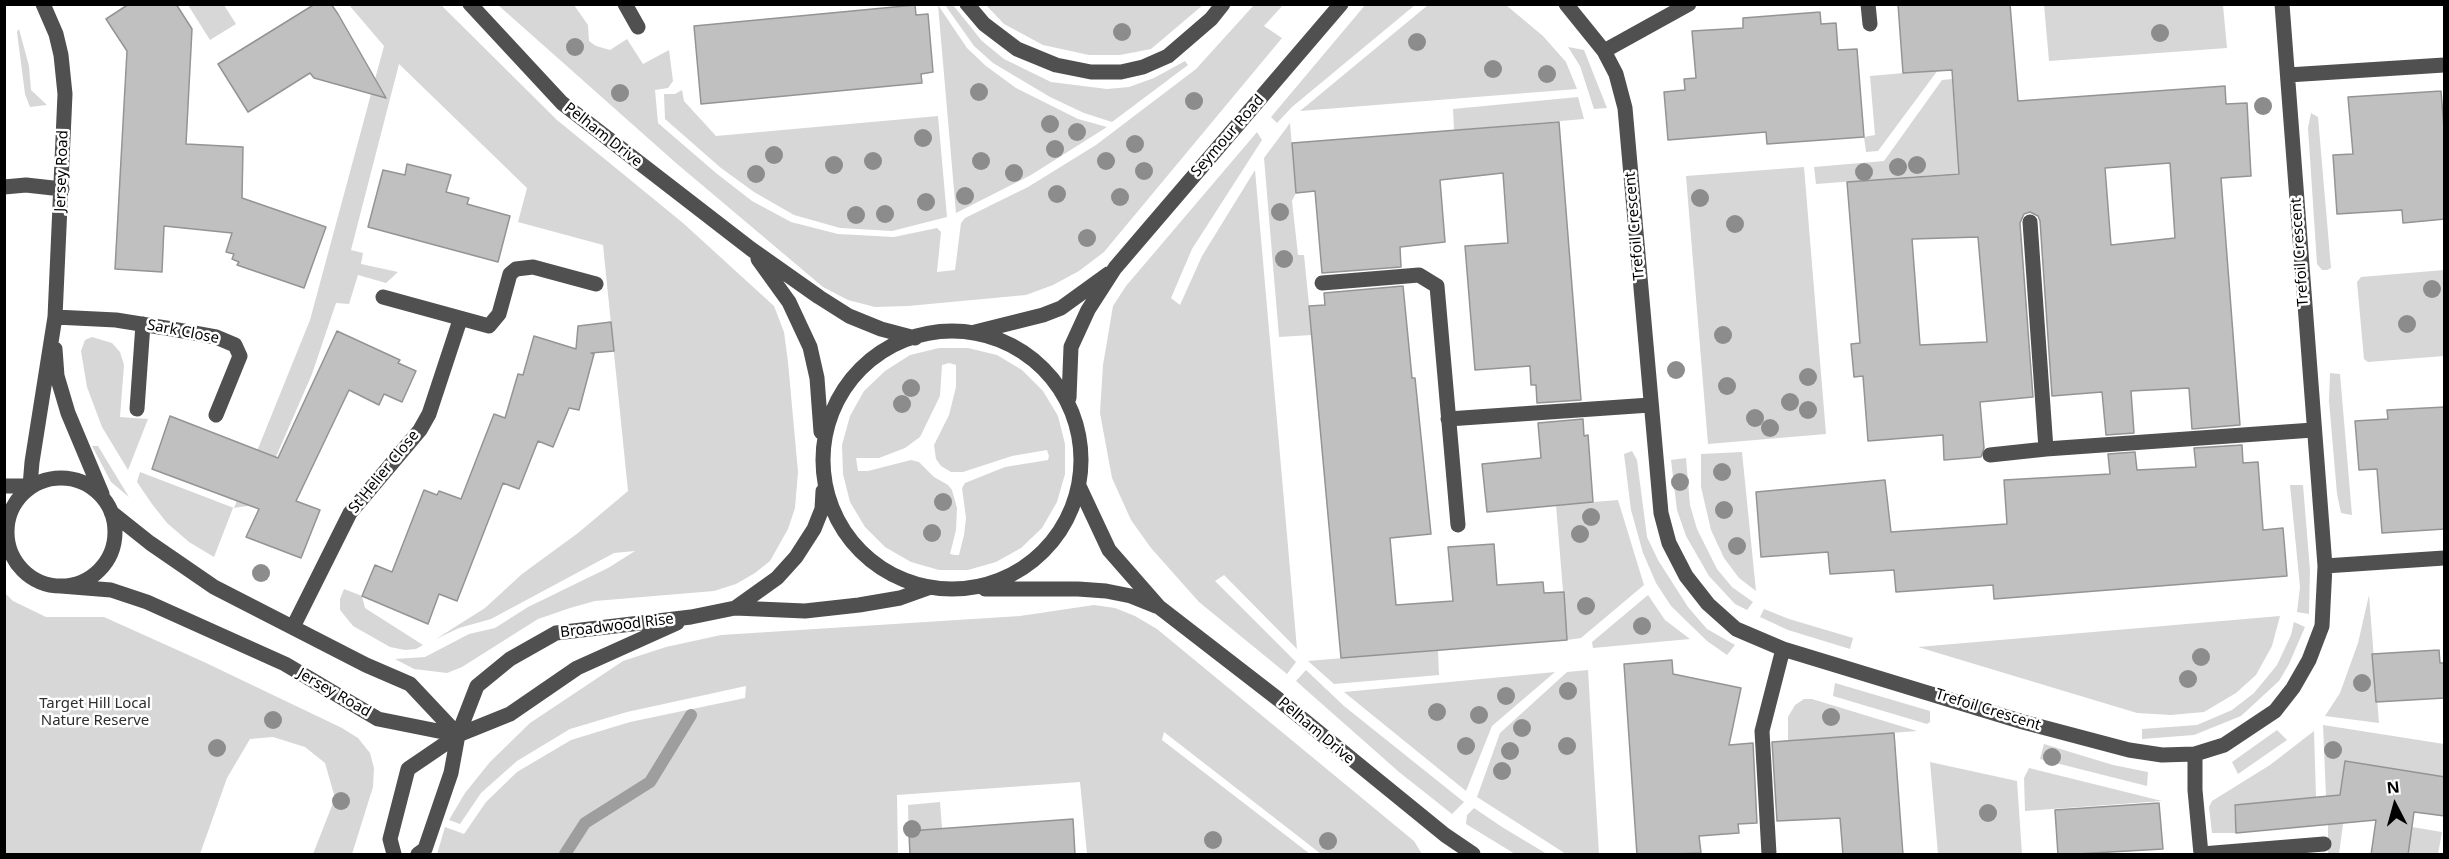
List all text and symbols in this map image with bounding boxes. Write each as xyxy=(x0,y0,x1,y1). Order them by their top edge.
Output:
street label: Seymour Road xyxy=(1188,91,1268,181)
street label: Pelham Drive xyxy=(560,99,646,171)
street label: Jersey Road xyxy=(52,130,72,212)
street label: Trefoil Crescent xyxy=(1621,171,1649,281)
street label: Trefoil Crescent xyxy=(2287,197,2313,307)
street label: Sark Close xyxy=(146,316,220,348)
street label: St Helier Close xyxy=(345,427,423,517)
street label: Broadwood Rise xyxy=(559,610,675,642)
street label: Jersey Road xyxy=(294,665,374,721)
street label: Trefoil Crescent xyxy=(1933,685,2043,735)
street label: Pelham Drive xyxy=(1274,694,1358,768)
park label: Target Hill Local Nature Reserve xyxy=(39,695,151,730)
north arrow xyxy=(2365,775,2425,835)
text: N xyxy=(2385,775,2401,799)

